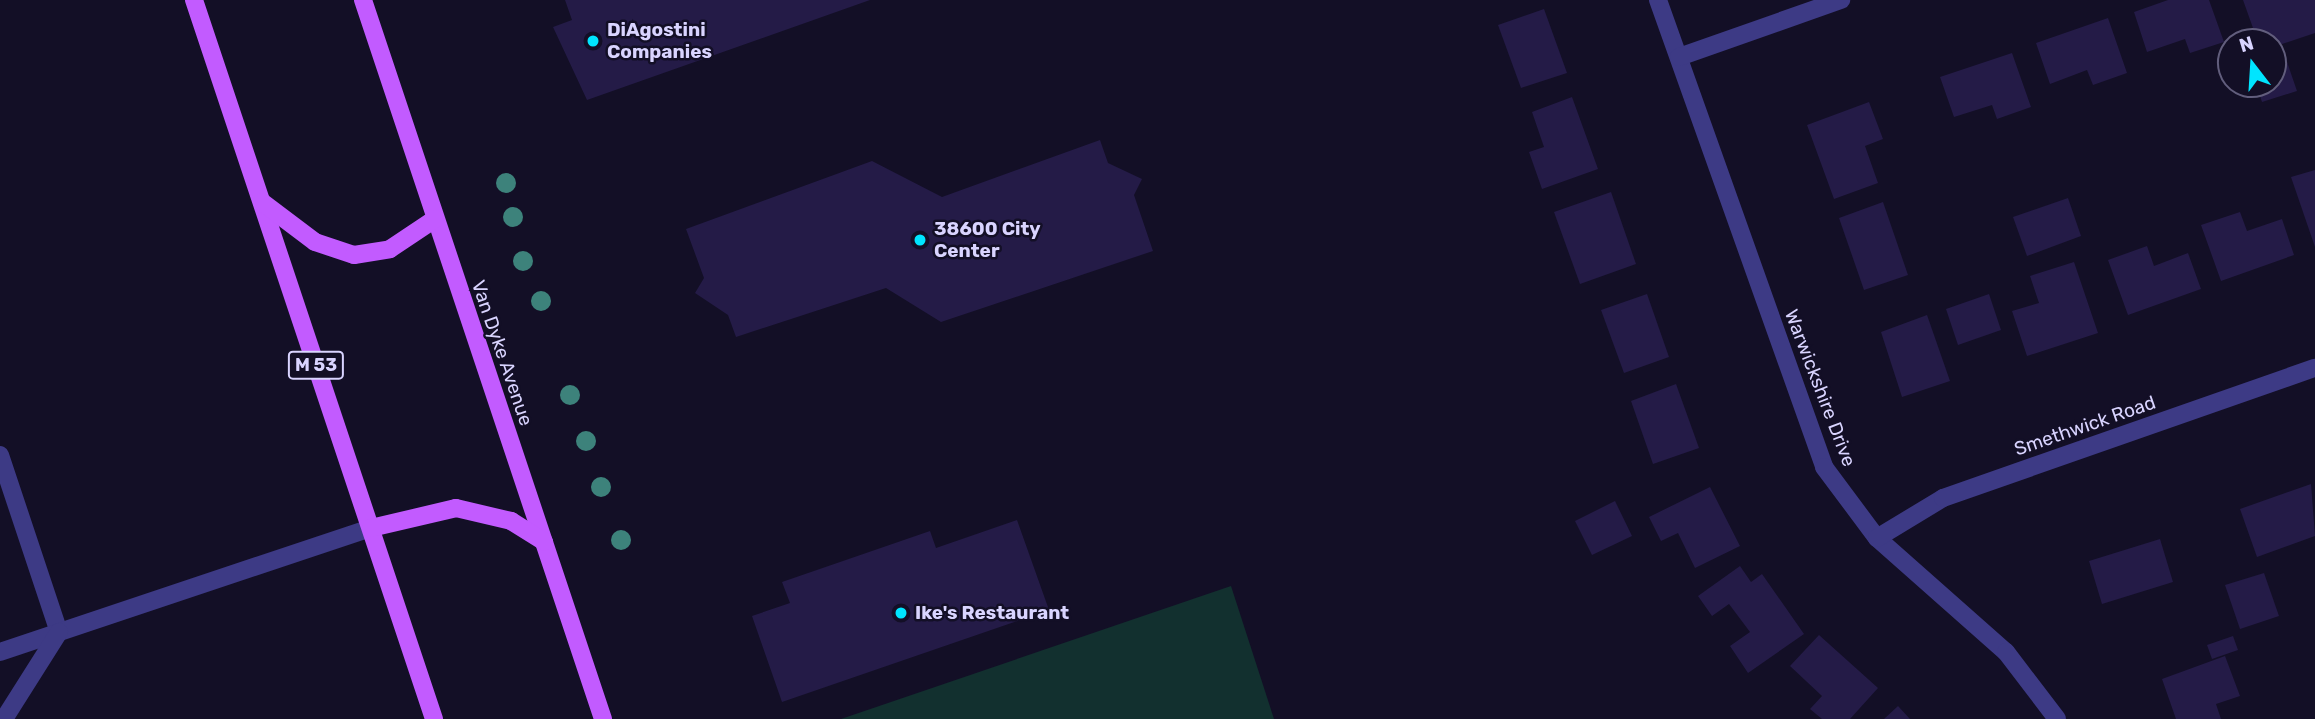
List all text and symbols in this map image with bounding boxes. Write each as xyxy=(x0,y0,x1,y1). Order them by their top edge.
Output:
place label: DiAgostini Companies xyxy=(607,19,712,63)
north arrow xyxy=(2217,28,2287,98)
text: N xyxy=(2236,31,2256,57)
marker: DiAgostini Companies xyxy=(585,33,601,49)
place label: 38600 City Center xyxy=(934,218,1041,262)
marker: 38600 City Center xyxy=(912,232,928,248)
street label: Van Dyke Avenue xyxy=(466,277,538,429)
street label: Warwickshire Drive xyxy=(1780,306,1860,470)
road number: M 53 xyxy=(286,351,346,380)
street label: Smethwick Road xyxy=(2011,391,2159,461)
place label: Ike's Restaurant xyxy=(915,602,1069,624)
marker: Ike's Restaurant xyxy=(893,605,909,621)

